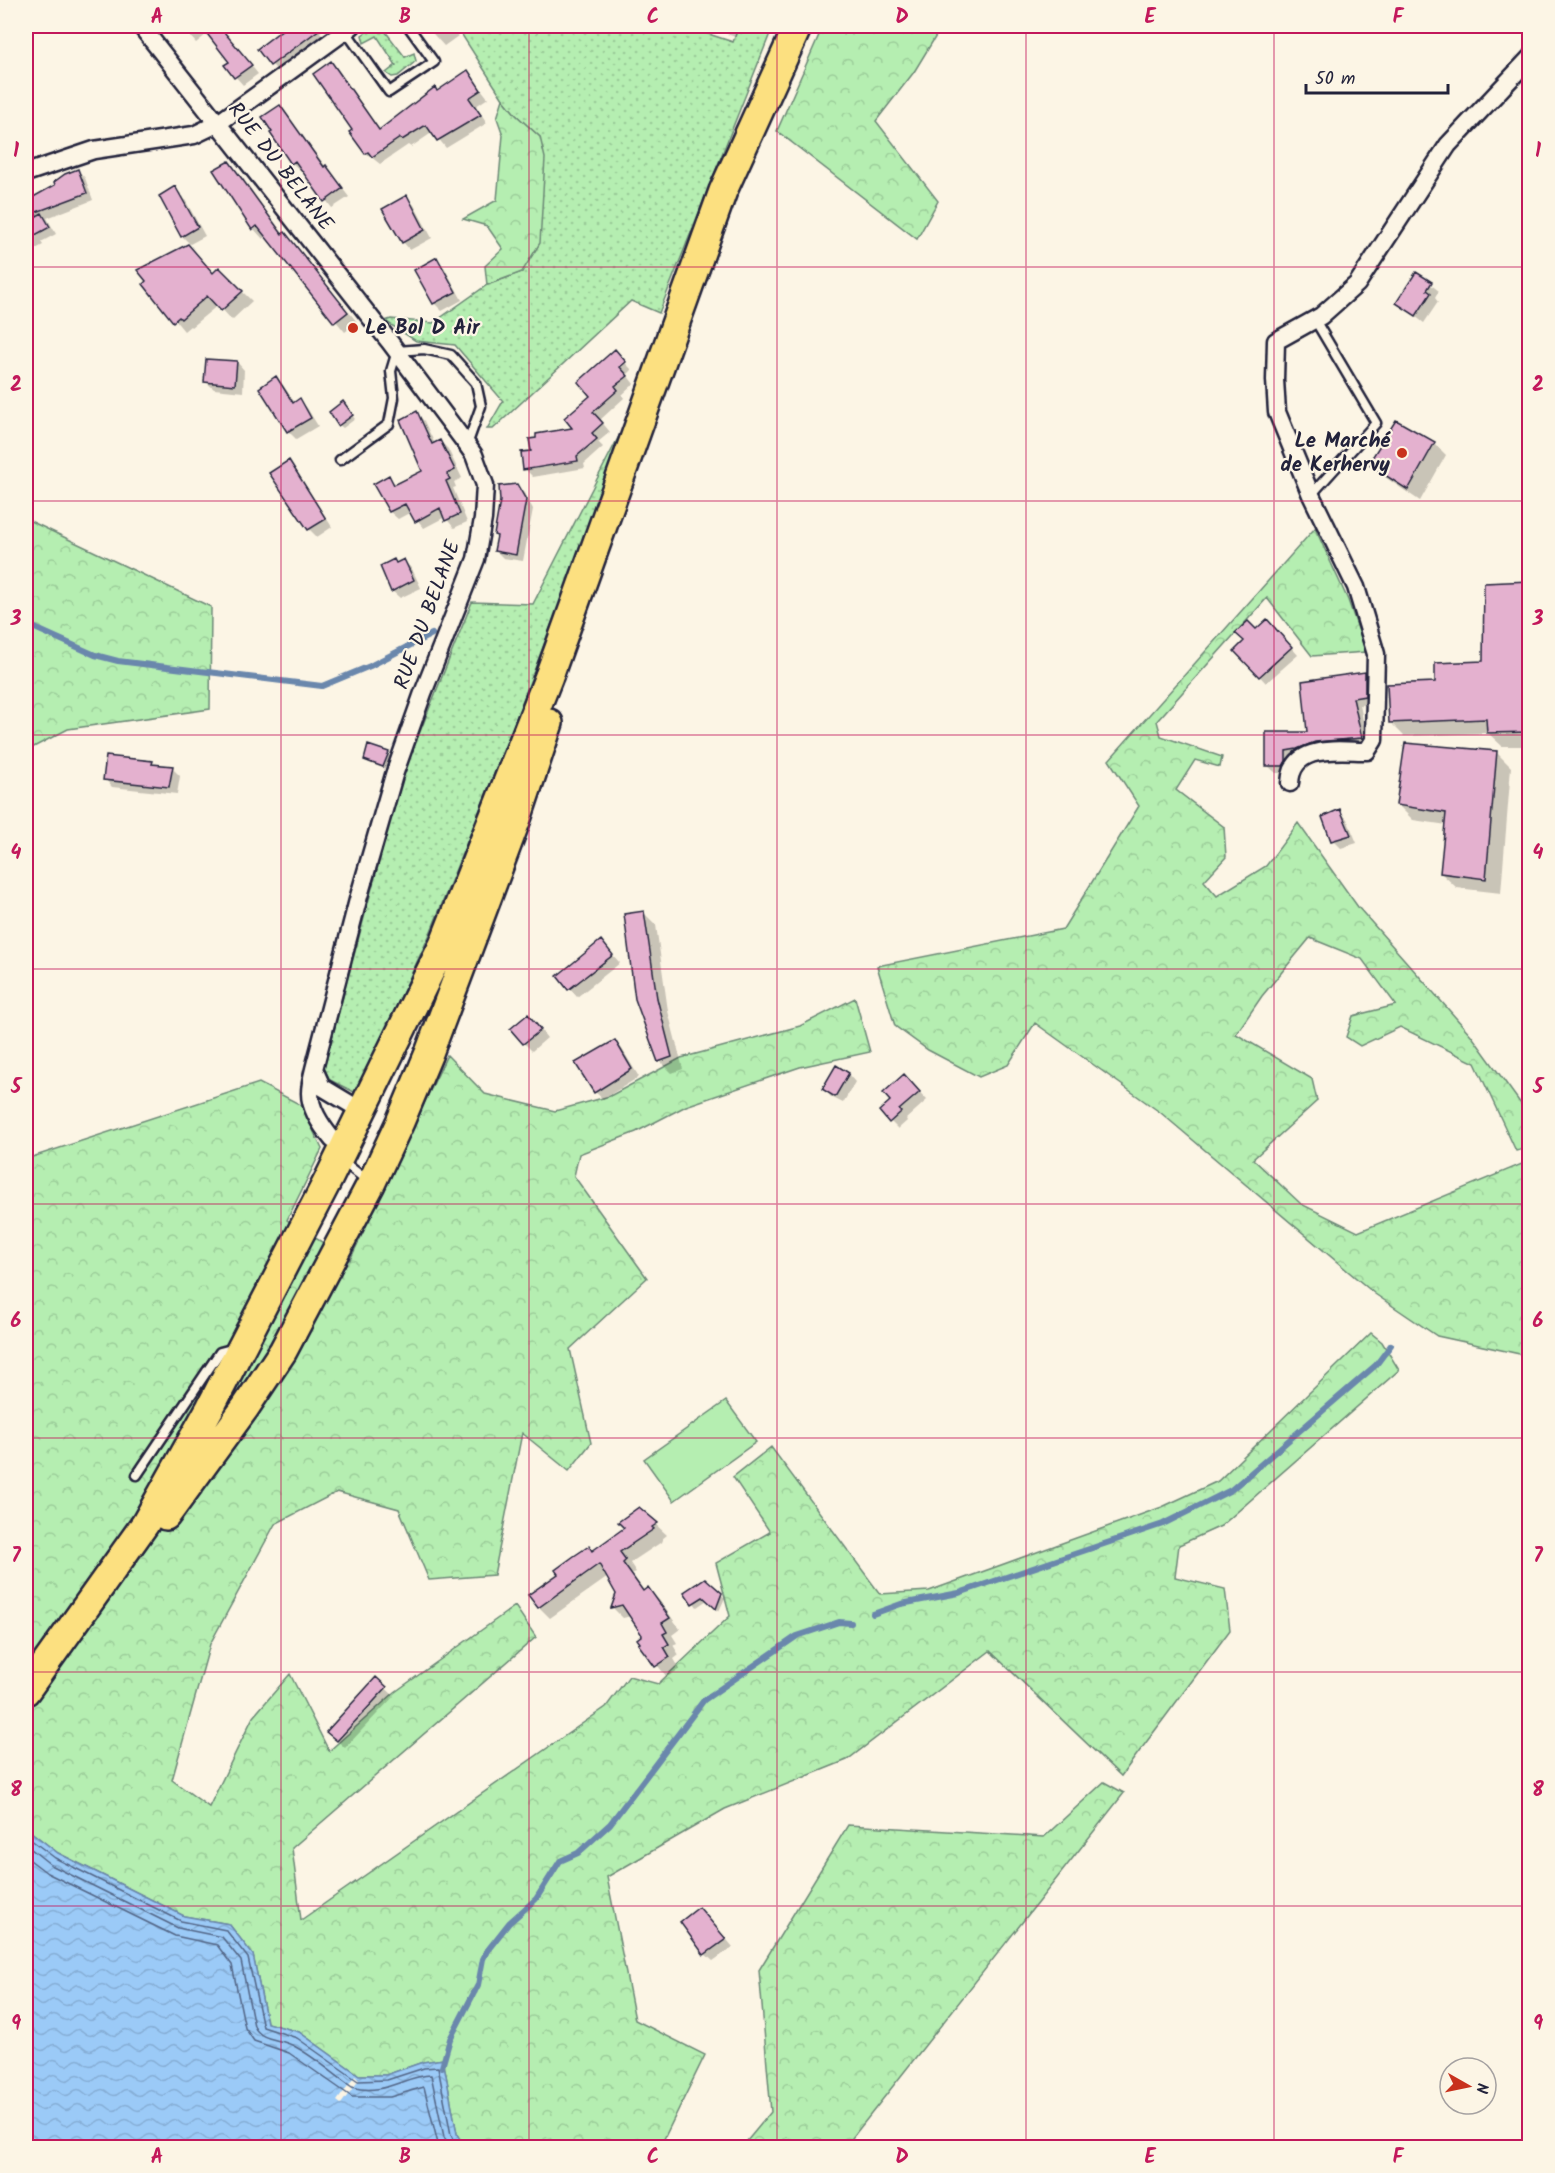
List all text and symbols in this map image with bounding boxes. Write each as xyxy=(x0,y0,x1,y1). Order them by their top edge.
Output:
text: A xyxy=(151,2,163,34)
text: B xyxy=(399,2,411,34)
text: C xyxy=(647,2,659,34)
text: D xyxy=(895,2,909,34)
text: E xyxy=(1144,2,1156,34)
text: F xyxy=(1393,2,1405,34)
scale bar xyxy=(1306,57,1448,95)
text: 50 m xyxy=(1315,65,1355,94)
street label: RUE DU BELANE xyxy=(219,95,342,239)
text: 1 xyxy=(13,136,19,168)
text: 1 xyxy=(1535,136,1541,168)
place label: Le Bol D Air xyxy=(365,312,481,345)
marker: Le Bol D Air xyxy=(346,321,360,335)
text: 2 xyxy=(10,370,22,402)
text: 2 xyxy=(1532,370,1544,402)
place label: Le Marché de Kerhervy xyxy=(1280,425,1391,482)
marker: Le Marché de Kerhervy xyxy=(1395,446,1409,460)
street label: RUE DU BELANE xyxy=(386,535,471,694)
text: 3 xyxy=(10,604,22,636)
text: 3 xyxy=(1532,604,1544,636)
text: 4 xyxy=(11,838,22,870)
text: 4 xyxy=(1533,838,1544,870)
text: 5 xyxy=(10,1072,23,1104)
text: 5 xyxy=(1532,1072,1545,1104)
text: 6 xyxy=(11,1306,22,1338)
text: 6 xyxy=(1533,1306,1544,1338)
text: 7 xyxy=(11,1541,21,1573)
text: 7 xyxy=(1533,1541,1543,1573)
text: 8 xyxy=(10,1775,22,1807)
text: 8 xyxy=(1532,1775,1544,1807)
text: 9 xyxy=(11,2009,21,2041)
text: 9 xyxy=(1533,2009,1543,2041)
north arrow xyxy=(1438,2056,1498,2116)
text: N xyxy=(1468,2081,1494,2095)
text: A xyxy=(151,2142,163,2173)
text: B xyxy=(399,2142,411,2173)
text: C xyxy=(647,2142,659,2173)
text: D xyxy=(895,2142,909,2173)
text: E xyxy=(1144,2142,1156,2173)
text: F xyxy=(1393,2142,1405,2173)

